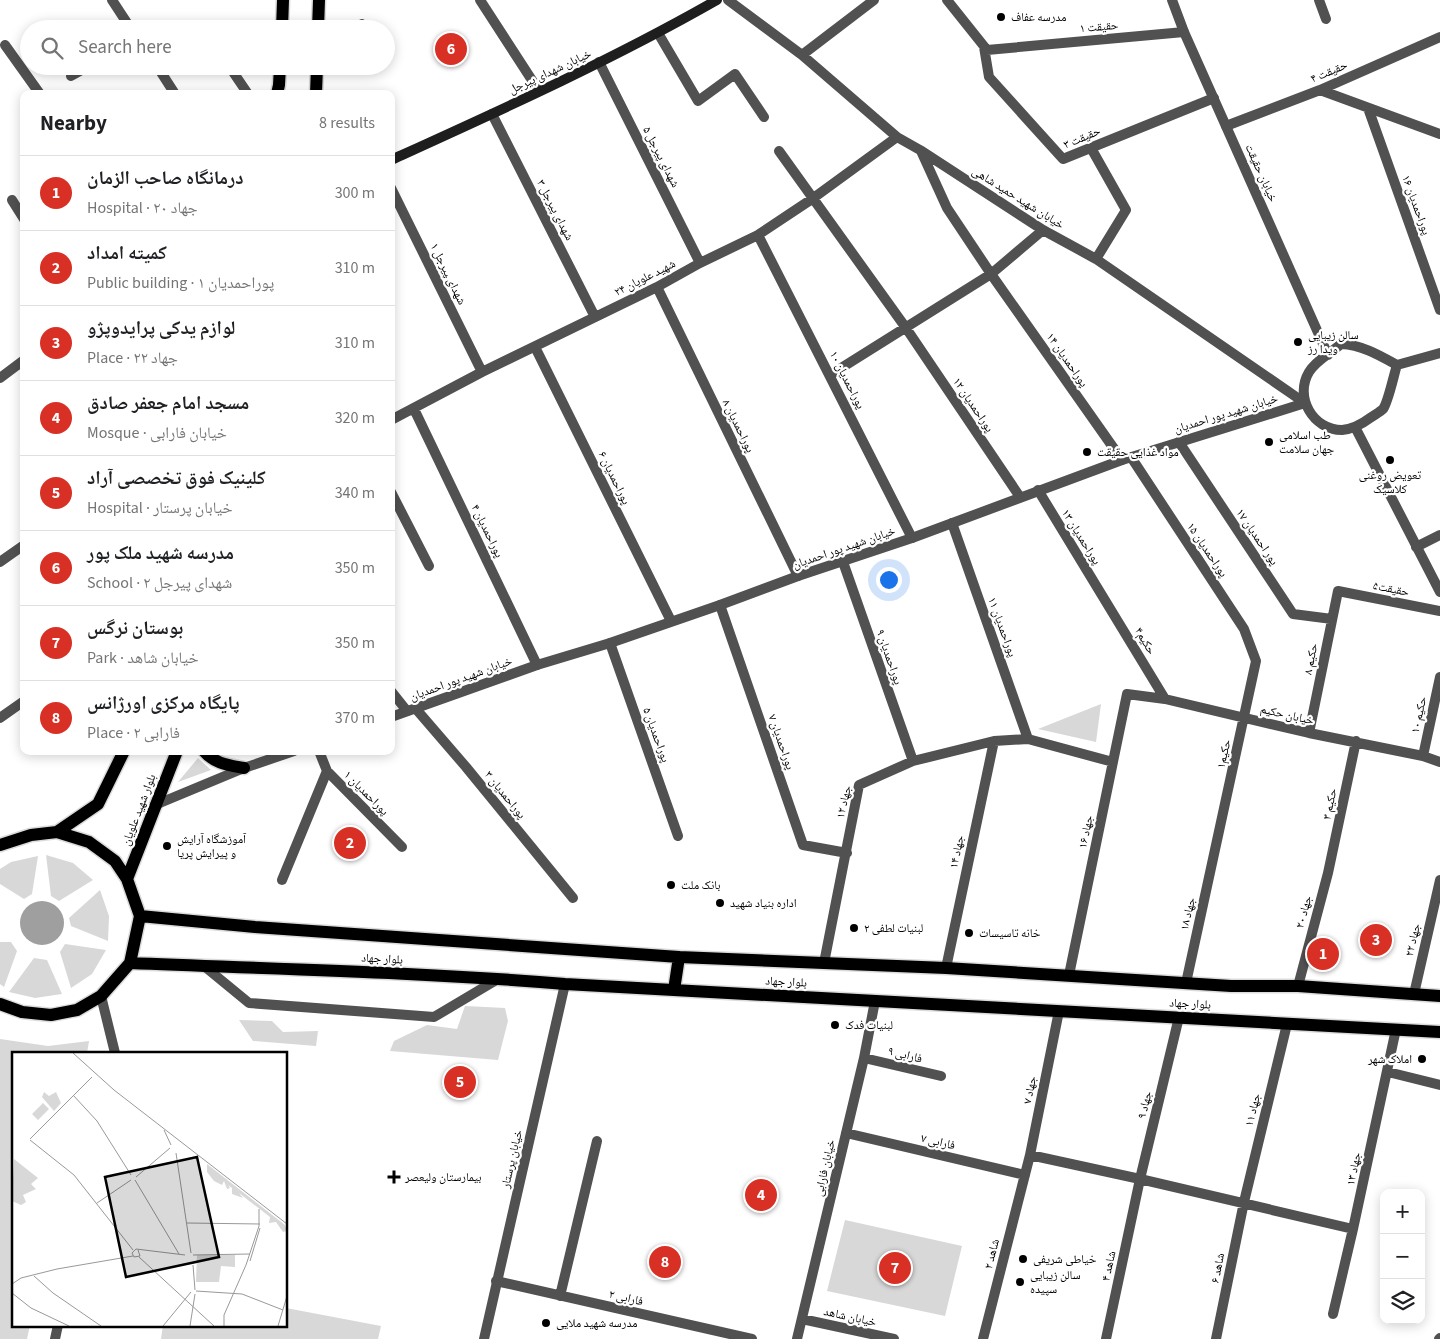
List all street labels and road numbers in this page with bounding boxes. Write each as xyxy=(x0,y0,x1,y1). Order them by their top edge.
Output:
street label: حقیقت ۱ xyxy=(1079,17,1119,37)
street label: خیابان شهدای پیرجل xyxy=(506,45,595,99)
street label: حقیقت ۴ xyxy=(1308,56,1351,87)
street label: حقیقت ۳ xyxy=(1061,122,1104,153)
street label: شهدای پیرجل ۵ xyxy=(638,123,684,191)
street label: خیابان حقیقت xyxy=(1241,141,1281,205)
street label: خیابان شهید حمید شاهی xyxy=(969,163,1068,233)
street label: پوراحمدیان ۱۶ xyxy=(1397,173,1435,238)
street label: شهدای پیرجل ۳ xyxy=(532,176,578,244)
street label: شهدای ‍‍‍‍‍‍پیرجل ۱ xyxy=(426,240,470,308)
street label: شهید علویان ۲۴ xyxy=(611,255,679,301)
street label: پوراحمدیان ۱۴ xyxy=(1042,329,1092,391)
street label: پوراحمدیان ۱۰ xyxy=(825,348,869,412)
street label: پوراحمدیان ۱۲ xyxy=(948,374,998,436)
street label: خیابان شهید پور احمدیان xyxy=(1172,390,1280,438)
street label: پوراحمدیان ۸ xyxy=(718,396,758,456)
street label: پوراحمدیان ۶ xyxy=(594,448,634,508)
street label: پوراحمدیان ۴ xyxy=(467,501,507,561)
street label: پور احمدیان ۱۷ xyxy=(1232,505,1283,569)
street label: پوراحمدیان ۱۳ xyxy=(1057,506,1105,569)
street label: پوراحمدیان ۱۵ xyxy=(1182,519,1232,581)
street label: خیابان شهید پور احمدیان xyxy=(790,522,898,574)
street label: حقیقت۵ xyxy=(1371,577,1411,601)
street label: پوراحمدیان ۱۱ xyxy=(983,595,1021,660)
street label: حکیم۴ xyxy=(1130,624,1160,658)
street label: پوراحمدیان ۹ xyxy=(872,627,907,687)
street label: حکیم ۸ xyxy=(1300,642,1322,676)
street label: خیابان شهید پور احمدیان xyxy=(407,652,515,705)
street label: حکیم ۱۰ xyxy=(1407,695,1431,735)
street label: خیابان حکیم xyxy=(1259,701,1316,729)
street label: پوراحمدیان ۵ xyxy=(638,705,674,765)
street label: پوراحمدیان ۷ xyxy=(764,712,799,772)
street label: حکیم۱ xyxy=(1212,738,1236,770)
street label: پوراحمدیان ۱ xyxy=(340,767,393,820)
street label: پوراحمدیان ۳ xyxy=(480,767,530,823)
street label: بلوار شهید علویان xyxy=(118,772,160,848)
street label: جهاد ۱۲ xyxy=(832,783,856,820)
street label: حکیم ۳ xyxy=(1318,786,1342,821)
street label: جهاد ۱۶ xyxy=(1074,814,1098,850)
street label: جهاد ۱۴ xyxy=(945,834,969,870)
street label: جهاد ۲۰ xyxy=(1291,893,1317,930)
street label: جهاد ۱۸ xyxy=(1176,895,1200,932)
street label: جهاد ۲۲ xyxy=(1401,921,1425,958)
street label: بلوار جهاد xyxy=(361,949,403,969)
street label: بلوار جهاد xyxy=(765,972,807,992)
street label: بلوار جهاد xyxy=(1169,994,1211,1014)
street label: فارابی ۹ xyxy=(886,1043,924,1067)
street label: جهاد ۷ xyxy=(1019,1074,1041,1105)
street label: جهاد ۹ xyxy=(1133,1089,1157,1121)
street label: جهاد ۱۱ xyxy=(1241,1091,1265,1128)
street label: خیابان پرستار xyxy=(497,1128,527,1191)
street label: فارابی ۷ xyxy=(919,1130,957,1154)
street label: خیابان فارابی xyxy=(810,1138,840,1198)
street label: جهاد ۱۳ xyxy=(1342,1151,1366,1187)
street label: شاهد ۲ xyxy=(980,1237,1004,1271)
street label: شاهد ۴ xyxy=(1098,1249,1121,1283)
street label: شاهد ۶ xyxy=(1207,1251,1229,1285)
street label: فارابی ۲ xyxy=(607,1286,645,1310)
street label: خیابان شاهد xyxy=(822,1303,878,1331)

